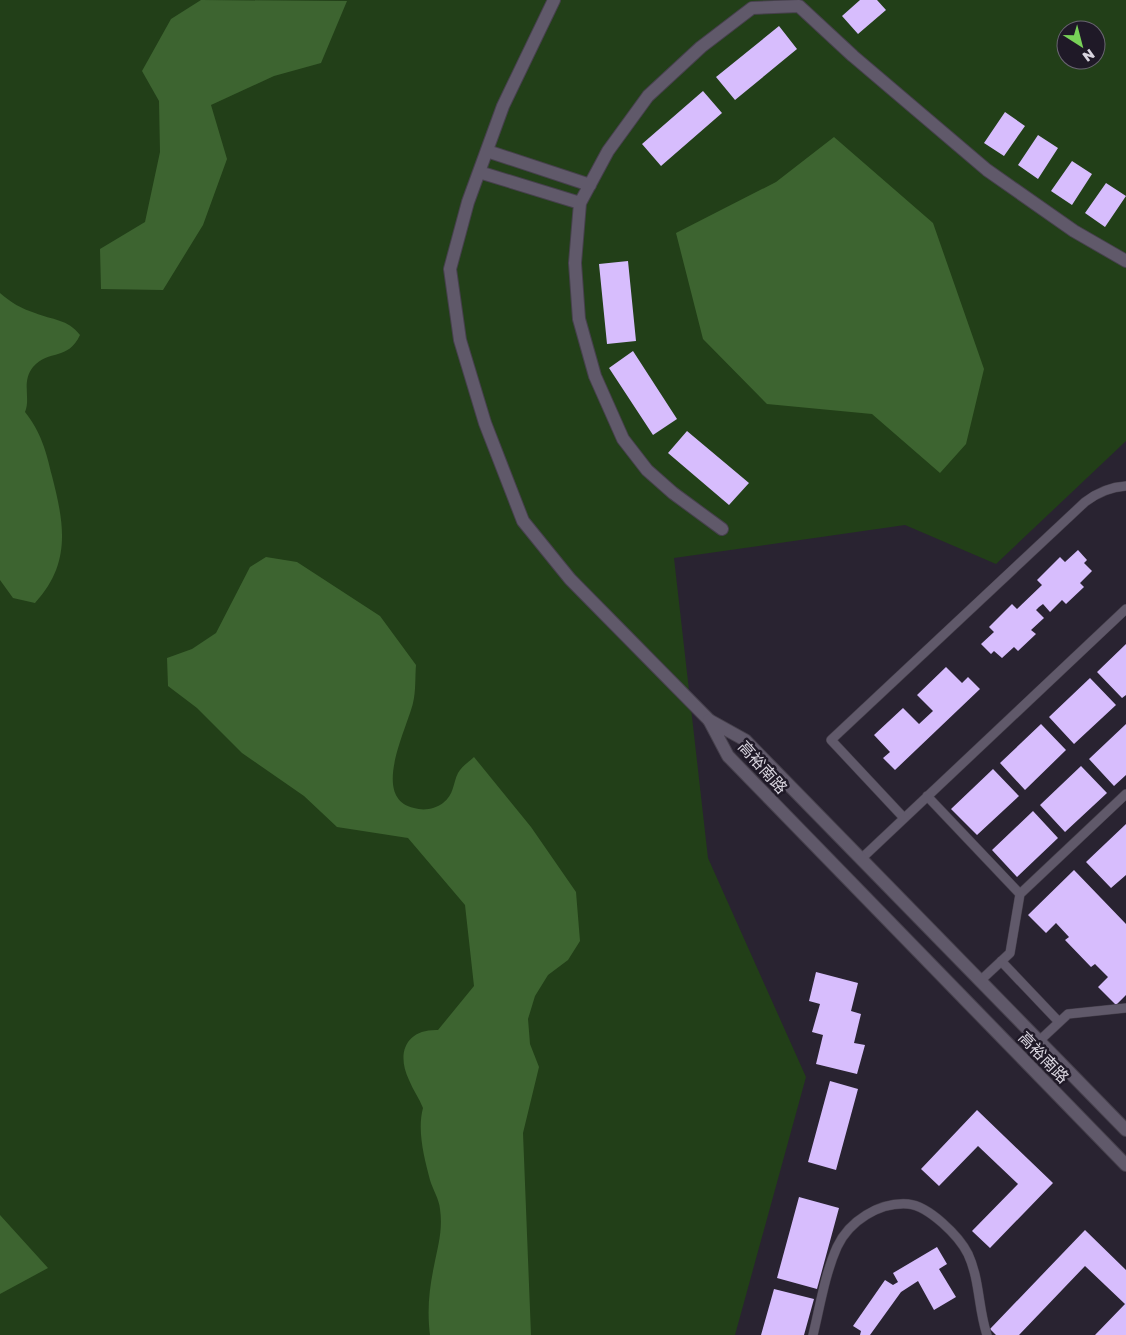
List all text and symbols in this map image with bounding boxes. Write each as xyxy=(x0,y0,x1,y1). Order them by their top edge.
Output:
north arrow xyxy=(1056,20,1106,70)
text: N xyxy=(1080,46,1098,66)
street label: 高裕南路 xyxy=(734,737,792,797)
street label: 高裕南路 xyxy=(1015,1027,1073,1087)

